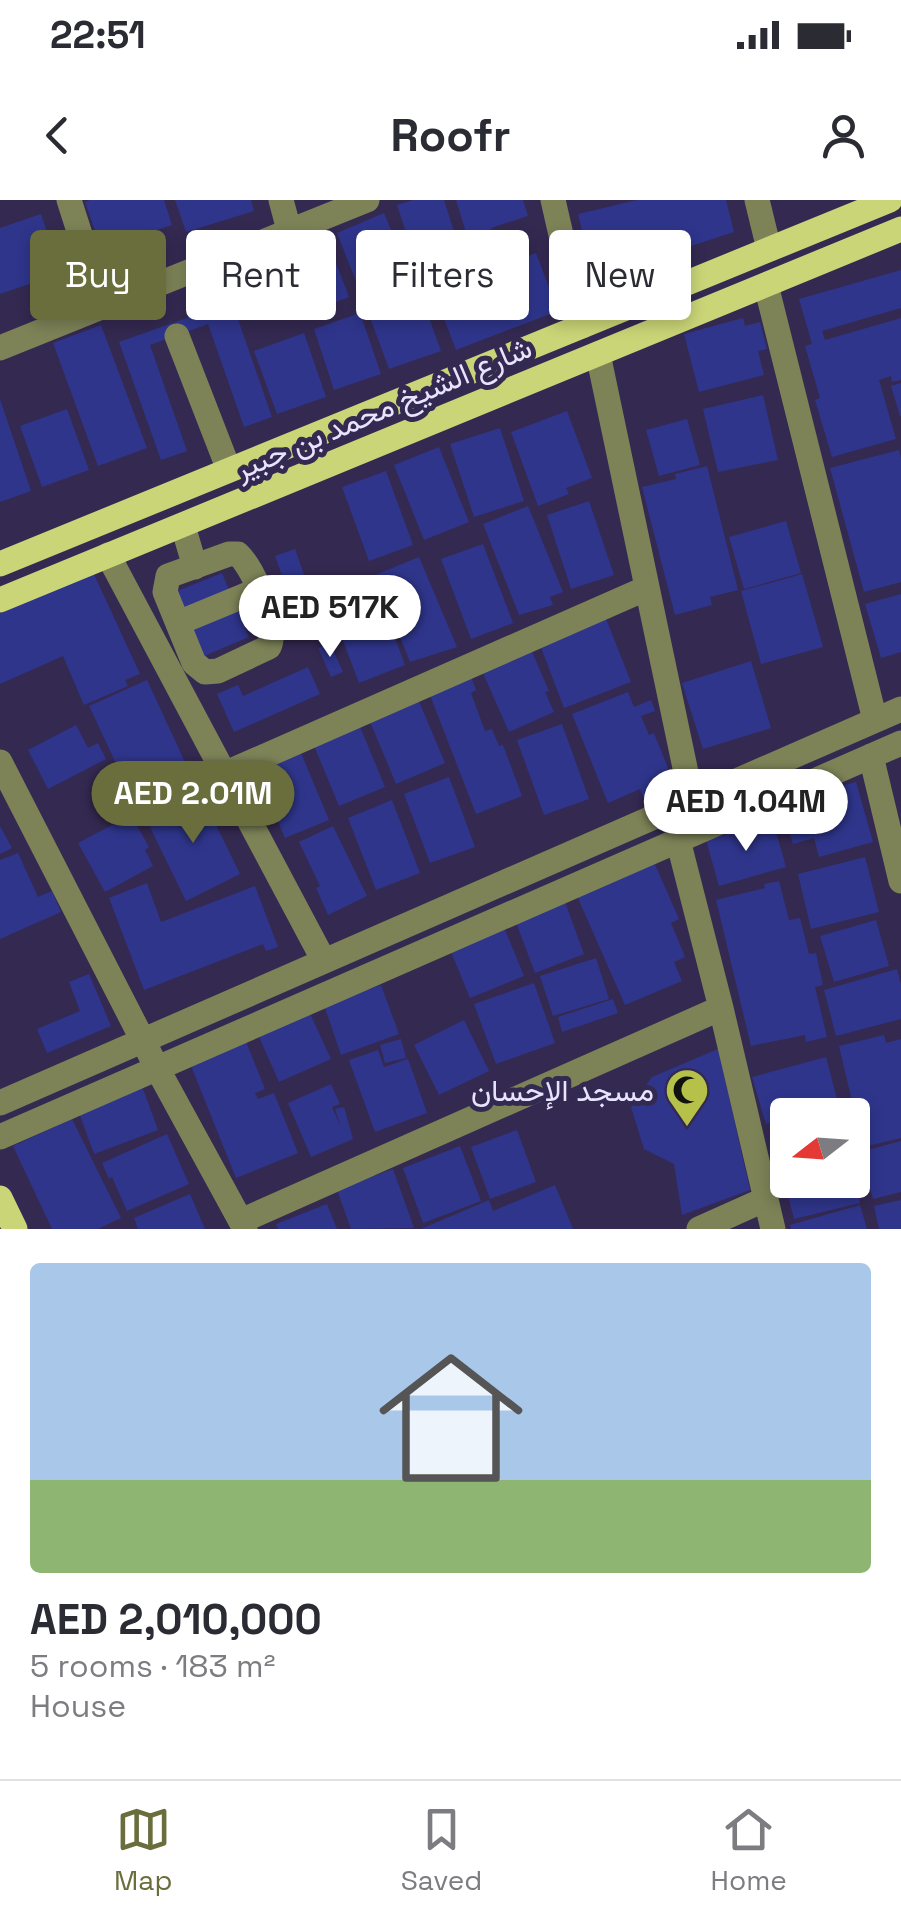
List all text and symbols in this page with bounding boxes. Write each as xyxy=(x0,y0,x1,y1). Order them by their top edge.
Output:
text: 22:51 xyxy=(50,11,146,59)
text: Roofr xyxy=(390,107,511,164)
icon: back xyxy=(30,108,85,163)
icon: person xyxy=(816,108,871,163)
chip: Buy xyxy=(30,230,166,320)
chip: Rent xyxy=(186,230,336,320)
chip: Filters xyxy=(356,230,529,320)
chip: New xyxy=(549,230,691,320)
street label: شارع الشيخ محمد بن جبير xyxy=(227,328,538,490)
pin: AED 517K xyxy=(227,575,433,660)
text: AED 517K xyxy=(261,587,399,627)
pin: AED 2.01M xyxy=(79,761,307,846)
pin: AED 1.04M xyxy=(632,769,860,854)
text: AED 2.01M xyxy=(113,773,273,813)
text: AED 1.04M xyxy=(666,781,826,821)
mosque icon: مسجد الإحسان xyxy=(664,1067,710,1128)
place label: مسجد الإحسان xyxy=(471,1071,654,1110)
north arrow xyxy=(770,1098,870,1198)
map controls xyxy=(770,1098,870,1198)
icon: home xyxy=(361,1328,541,1508)
text: AED 2,010,000 xyxy=(30,1593,322,1646)
text: 5 rooms · 183 m² xyxy=(30,1646,275,1686)
text: House xyxy=(30,1686,126,1726)
tab: Map xyxy=(114,1802,172,1898)
tab: Saved xyxy=(401,1802,482,1898)
tab: Home xyxy=(711,1802,787,1898)

